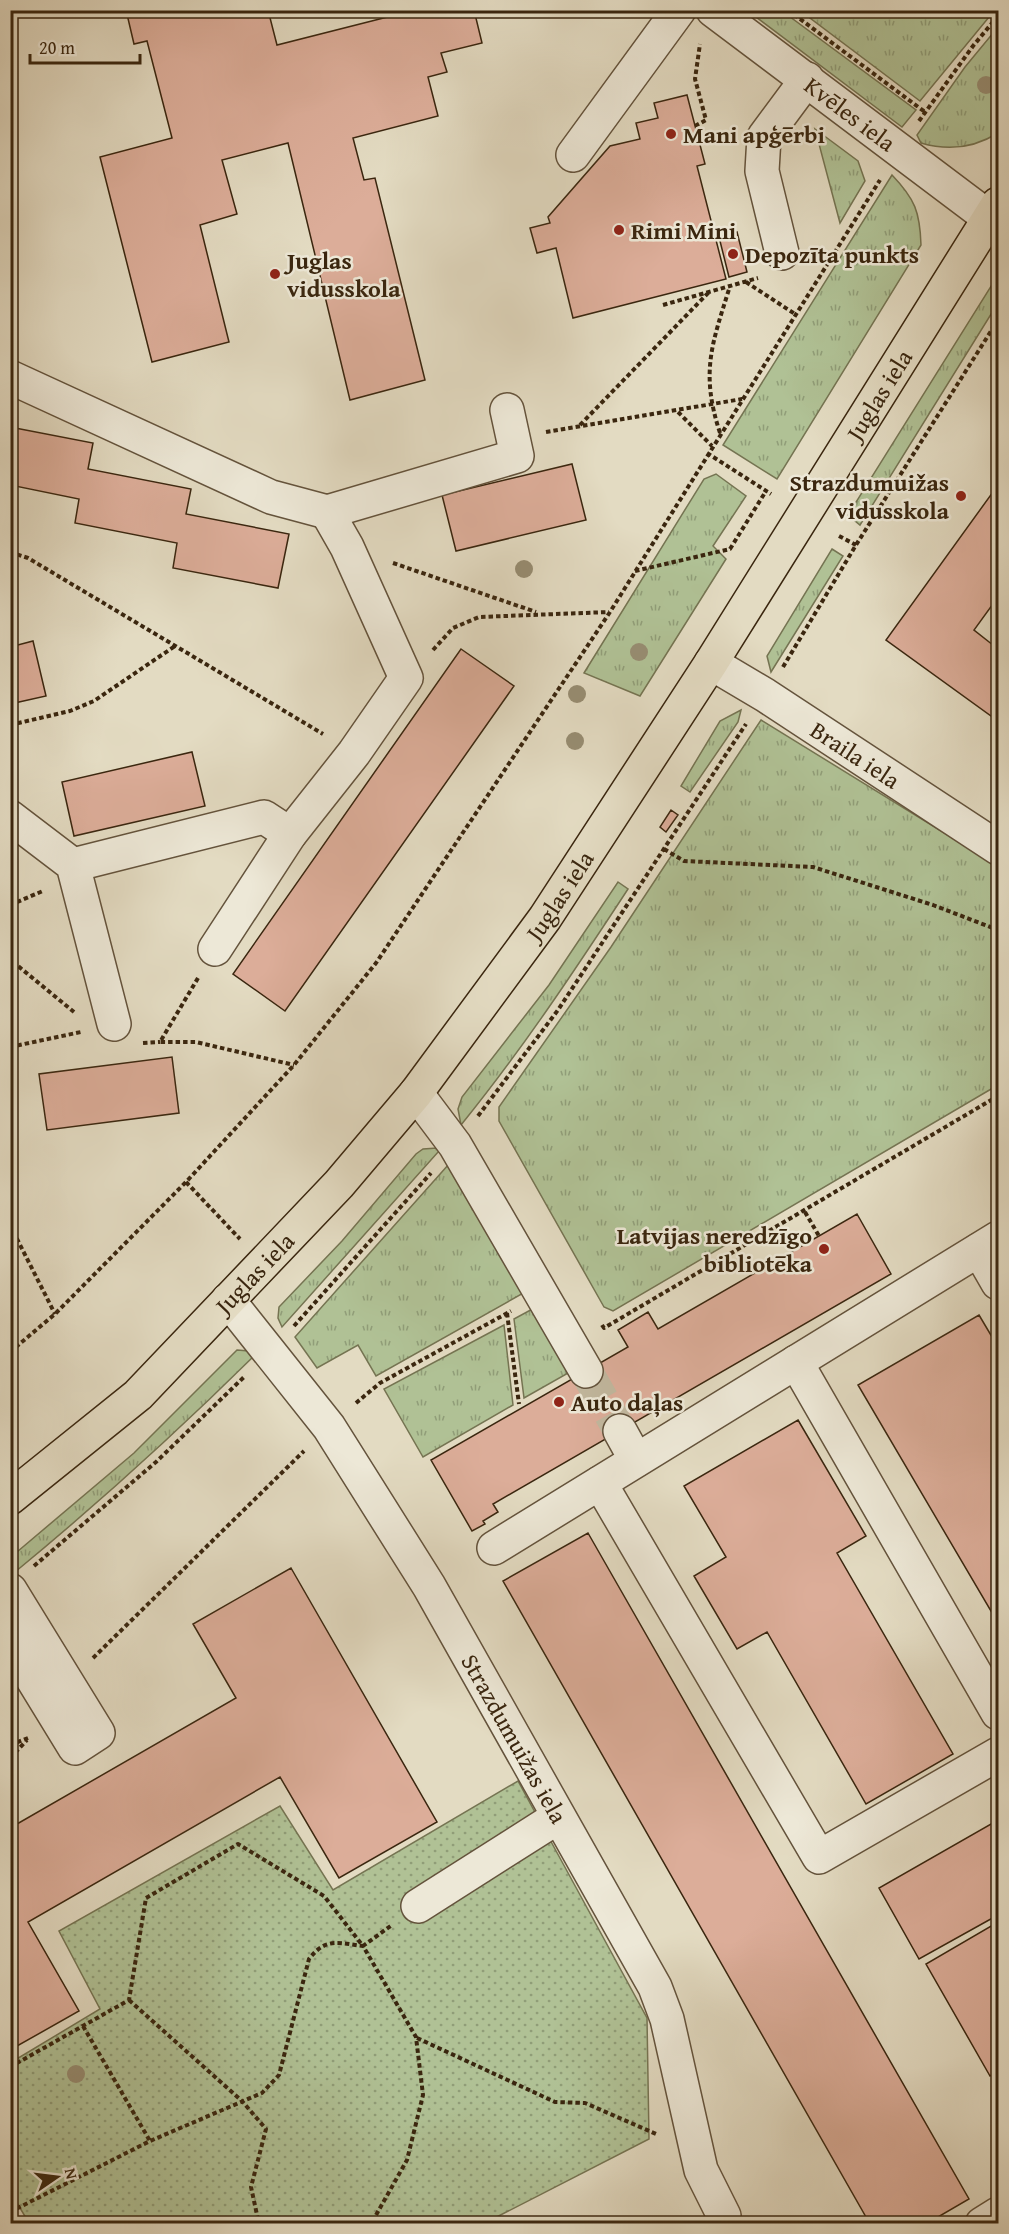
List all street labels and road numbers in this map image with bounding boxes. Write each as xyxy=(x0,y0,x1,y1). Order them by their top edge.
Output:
street label: Kvēles iela xyxy=(797,67,904,160)
street label: Juglas iela xyxy=(835,342,921,450)
street label: Braila iela xyxy=(804,712,908,797)
street label: Juglas iela xyxy=(515,843,602,950)
street label: Juglas iela xyxy=(205,1224,303,1324)
street label: Strazdumuižas iela xyxy=(453,1647,577,1830)

